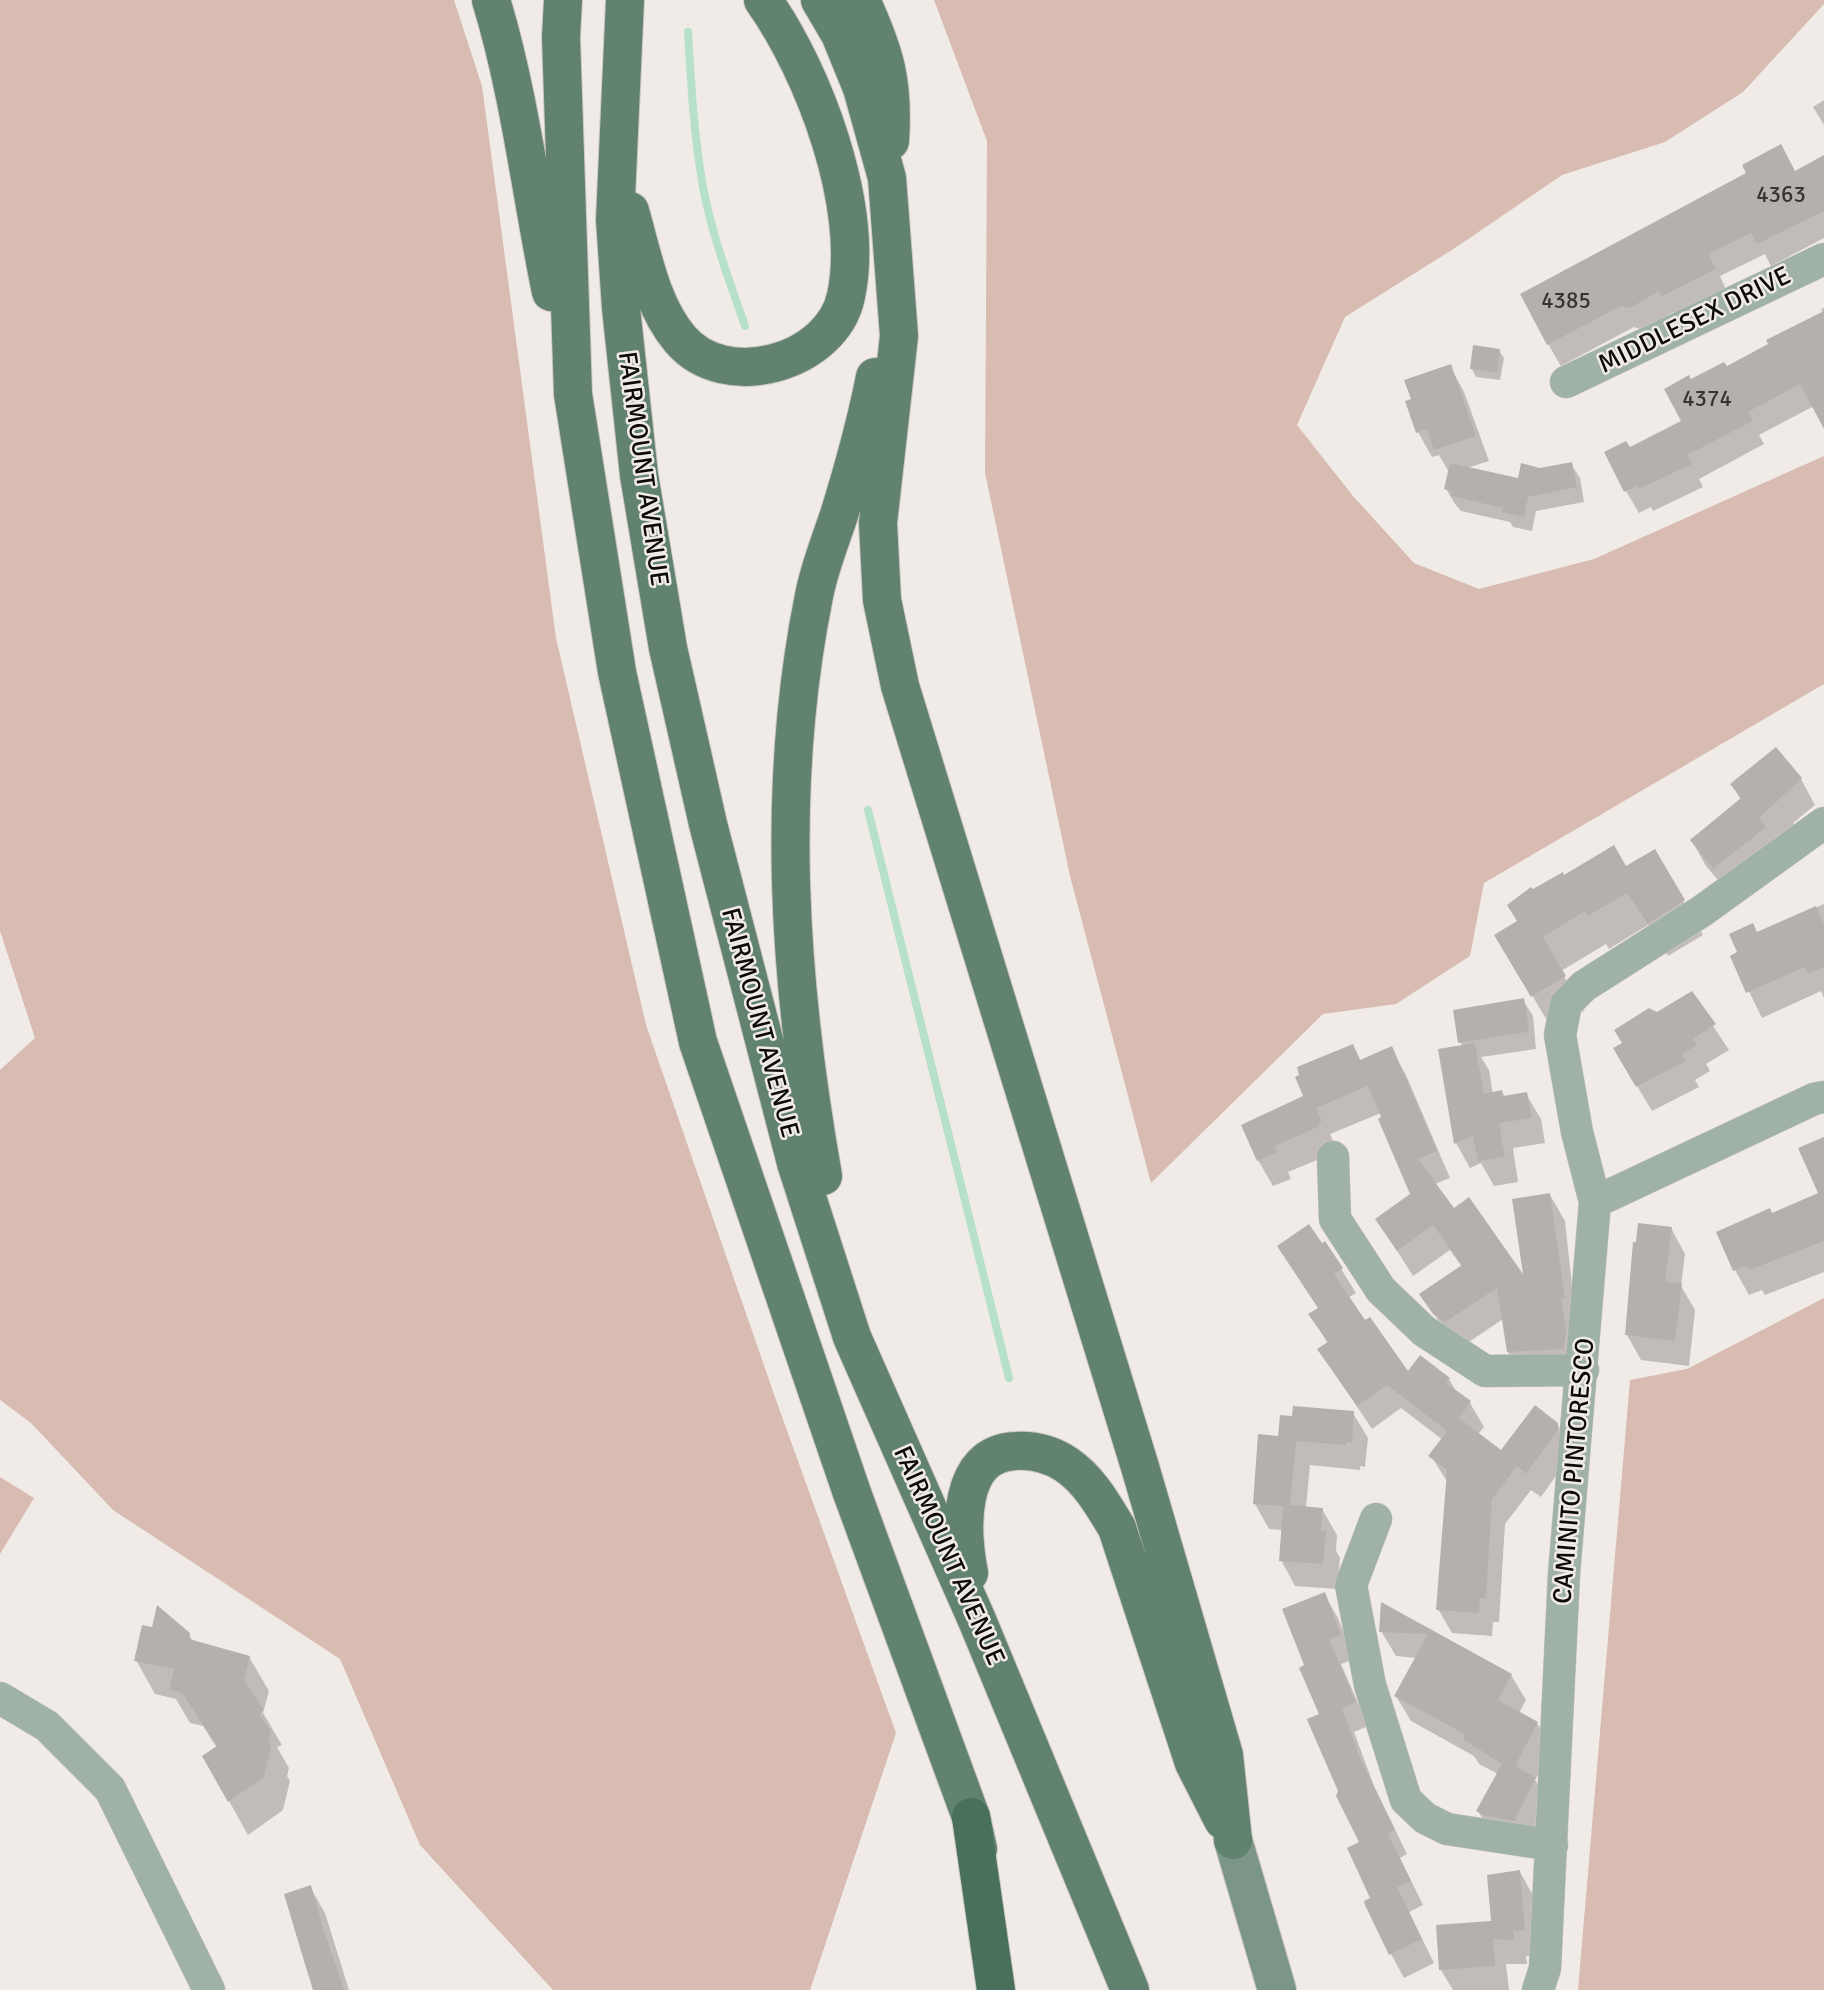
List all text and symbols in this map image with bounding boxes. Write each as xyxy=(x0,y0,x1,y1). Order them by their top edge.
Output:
house number: 4363 xyxy=(1756,182,1806,210)
street label: MIDDLESEX DRIVE xyxy=(1594,261,1796,381)
house number: 4385 xyxy=(1541,288,1591,316)
street label: FAIRMOUNT AVENUE xyxy=(610,350,674,588)
house number: 4374 xyxy=(1682,386,1732,414)
street label: FAIRMOUNT AVENUE xyxy=(713,905,805,1141)
street label: CAMINITO PINTORESCO xyxy=(1548,1337,1602,1605)
street label: FAIRMOUNT AVENUE xyxy=(886,1442,1010,1670)

